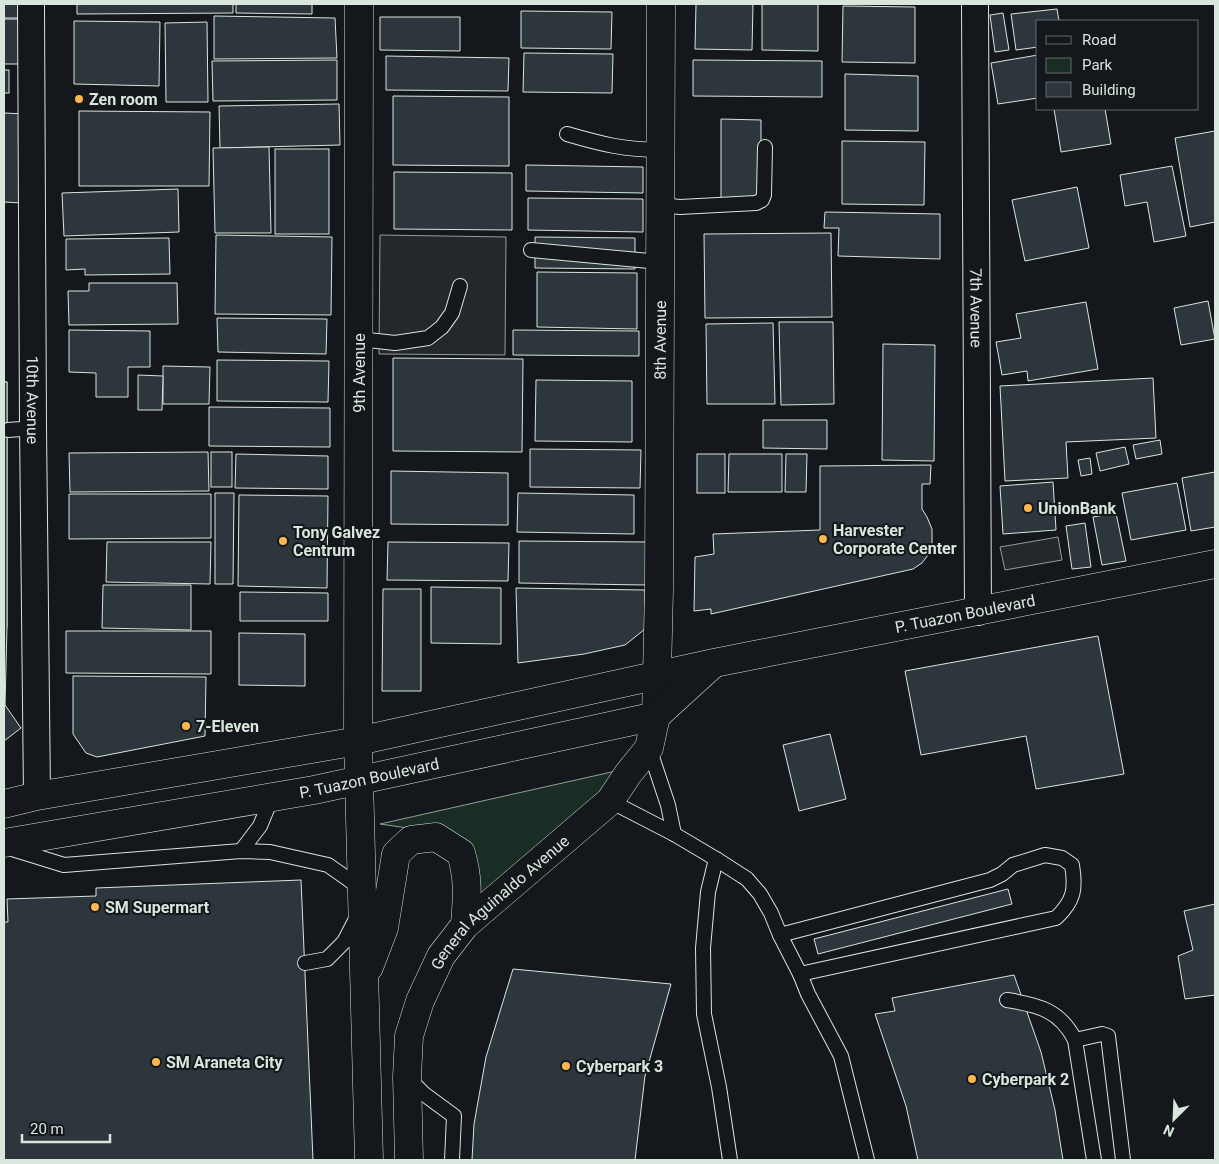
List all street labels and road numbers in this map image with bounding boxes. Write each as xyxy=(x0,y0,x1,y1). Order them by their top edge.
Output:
street label: 7th Avenue xyxy=(966,268,986,348)
street label: 8th Avenue xyxy=(651,300,670,380)
street label: 9th Avenue xyxy=(350,333,369,413)
street label: 10th Avenue xyxy=(23,356,42,444)
street label: P. Tuazon Boulevard xyxy=(893,591,1037,637)
street label: P. Tuazon Boulevard xyxy=(298,754,441,802)
street label: General Aguinaldo Avenue xyxy=(427,831,573,973)

